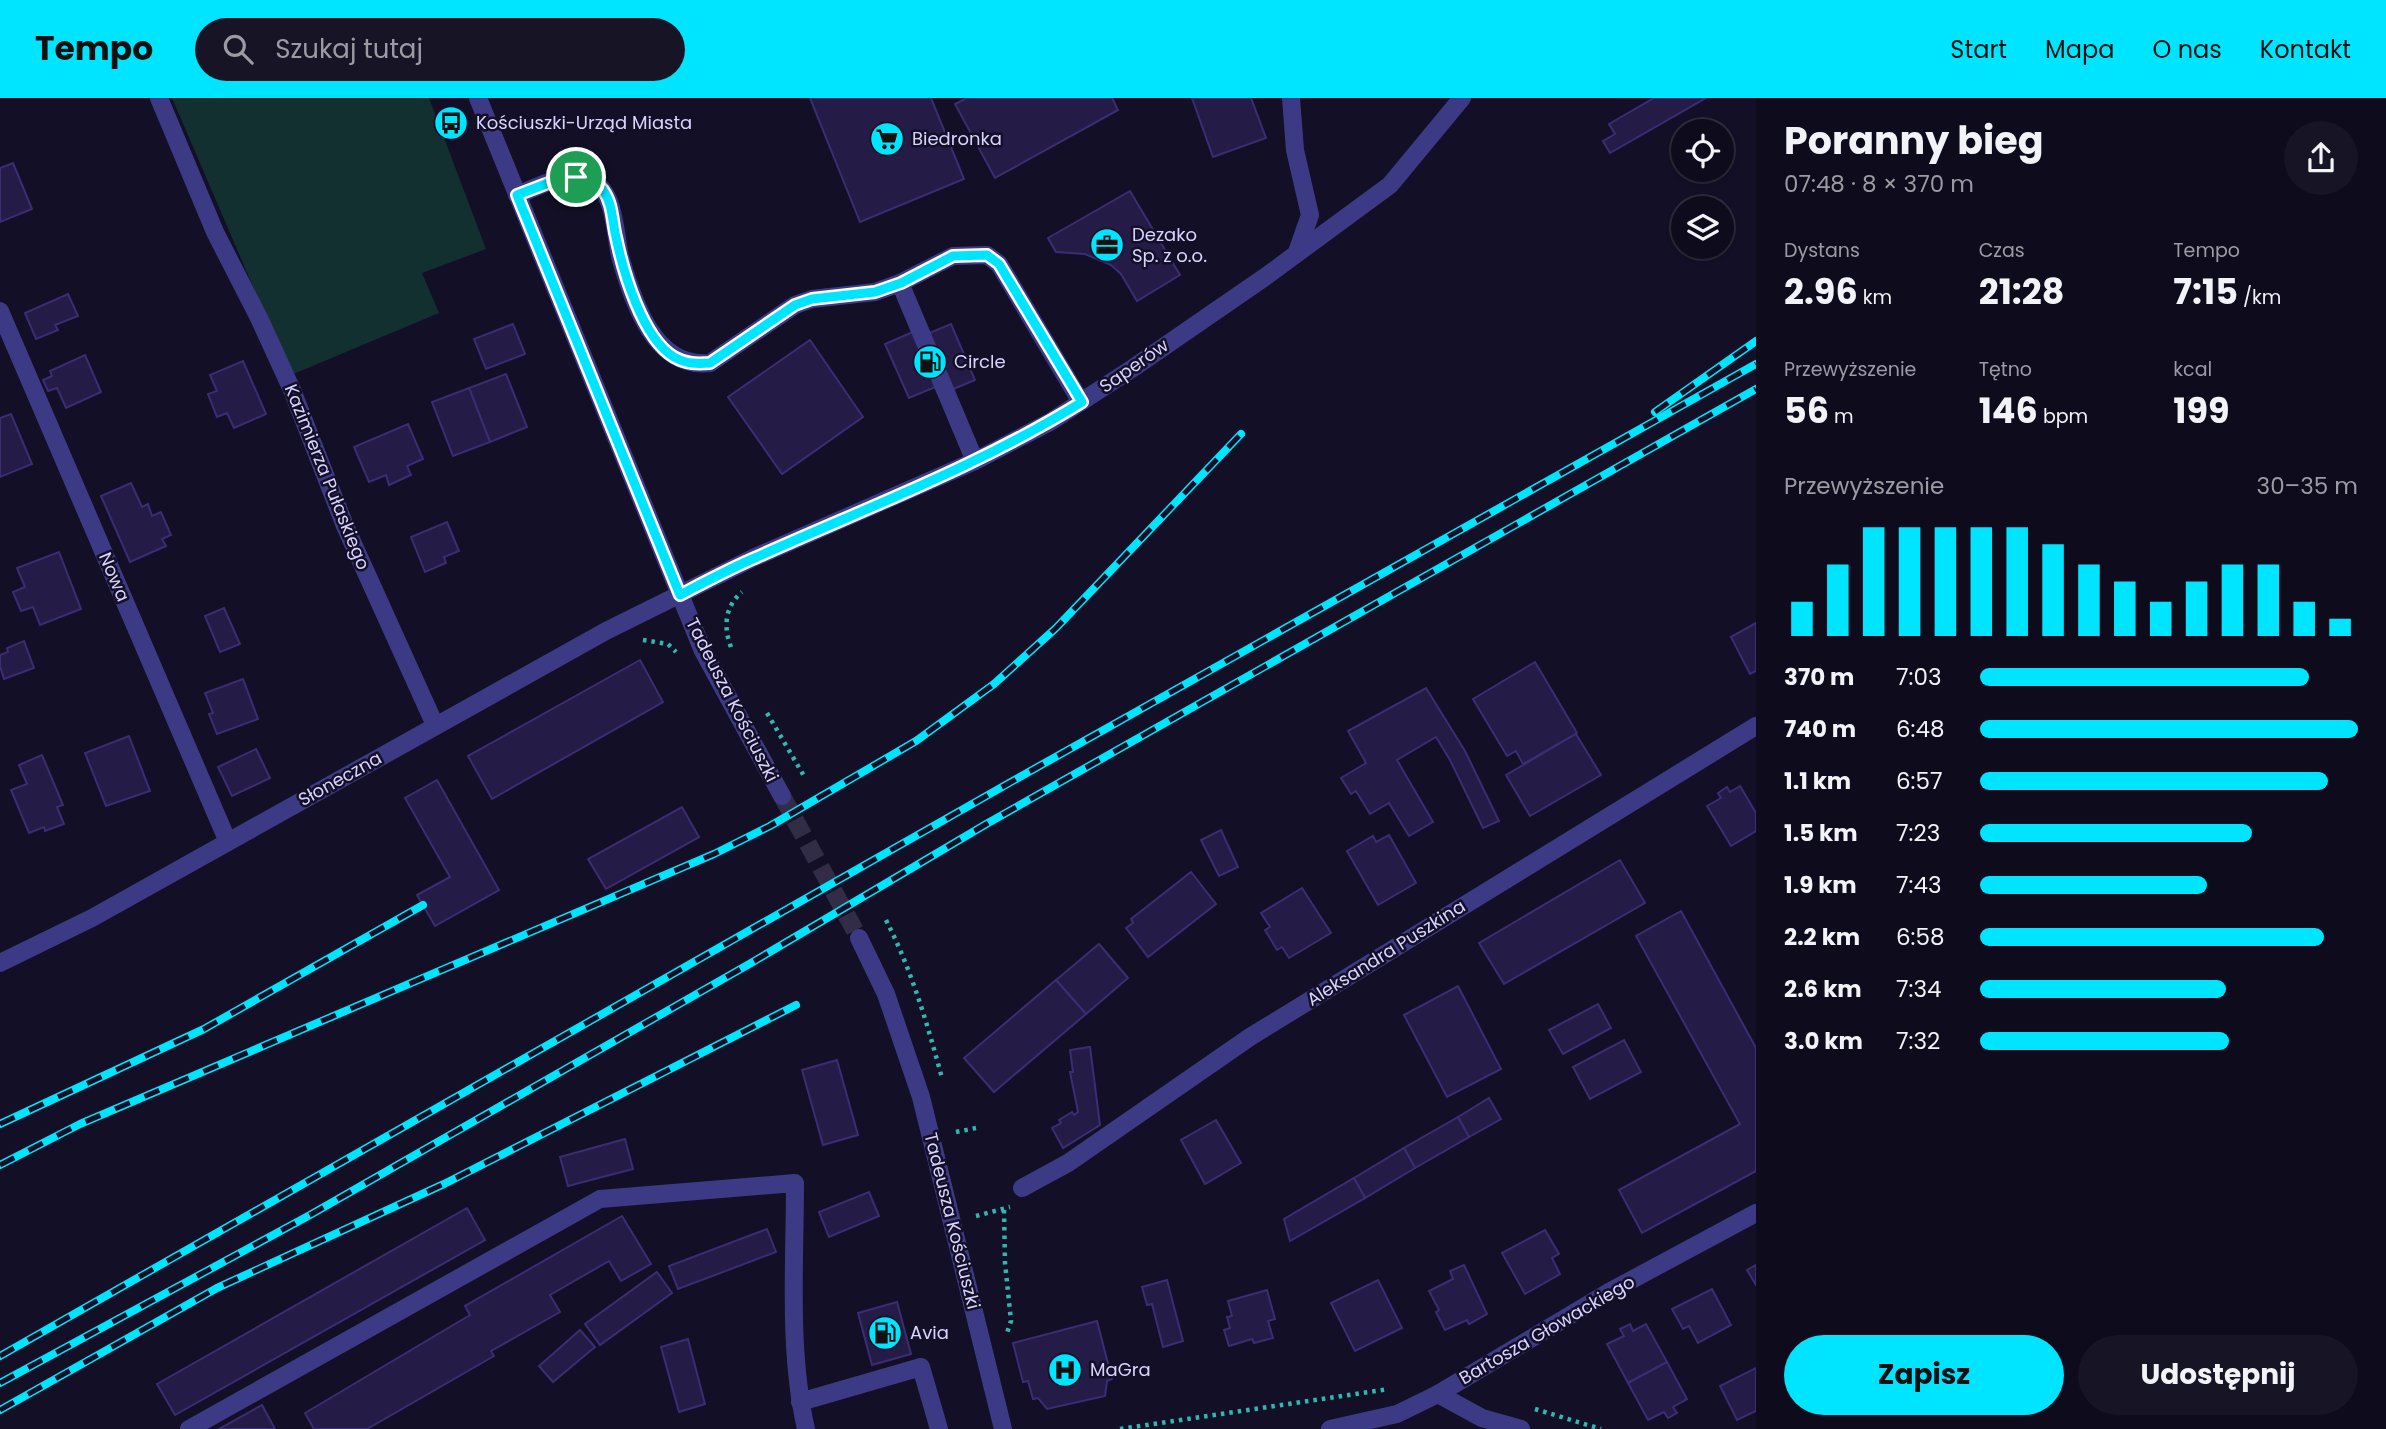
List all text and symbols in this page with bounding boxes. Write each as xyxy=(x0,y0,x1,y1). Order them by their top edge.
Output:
search box xyxy=(195,18,685,81)
text: Tempo xyxy=(35,25,153,72)
icon: search xyxy=(219,30,257,68)
text: Szukaj tutaj xyxy=(275,31,423,67)
text: Start xyxy=(1950,33,2007,66)
text: Mapa xyxy=(2045,33,2114,66)
text: O nas xyxy=(2152,33,2222,66)
text: Kontakt xyxy=(2260,33,2351,66)
bus stop icon: Kościuszki-Urząd Miasta xyxy=(432,104,470,142)
place label: Kościuszki-Urząd Miasta xyxy=(476,110,692,135)
text: Poranny bieg xyxy=(1784,114,2044,167)
map controls xyxy=(1671,119,1734,259)
button: locate xyxy=(1671,119,1734,182)
supermarket icon: Biedronka xyxy=(868,120,906,158)
button: share xyxy=(2284,121,2358,195)
place label: Biedronka xyxy=(912,126,1002,151)
pin xyxy=(546,147,606,207)
icon: arrive xyxy=(557,158,595,196)
text: 07:48 · 8 × 370 m xyxy=(1784,168,1974,200)
button: layers xyxy=(1671,196,1734,259)
place label: Dezako Sp. z o.o. xyxy=(1132,222,1207,268)
office icon: Dezako Sp. z o.o. xyxy=(1088,226,1126,264)
text: Dystans xyxy=(1784,237,1860,264)
text: Czas xyxy=(1979,237,2025,264)
text: Tempo xyxy=(2173,237,2240,264)
text: 2.96 xyxy=(1784,267,1858,316)
text: 21:28 xyxy=(1979,267,2064,316)
text: 7:15 xyxy=(2173,267,2238,316)
text: km xyxy=(1858,284,1892,311)
text: /km xyxy=(2238,284,2281,311)
street label: Saperów xyxy=(1094,333,1173,399)
fuel station icon: Circle xyxy=(911,343,949,381)
place label: Circle xyxy=(954,349,1006,374)
text: Przewyższenie xyxy=(1784,356,1916,383)
text: Tętno xyxy=(1979,356,2032,383)
text: kcal xyxy=(2173,356,2212,383)
street label: Kazimierza Pułaskiego xyxy=(279,380,376,573)
text: 56 xyxy=(1784,386,1829,435)
text: 146 xyxy=(1979,386,2038,435)
text: 199 xyxy=(2173,386,2230,435)
text: m xyxy=(1829,403,1854,430)
text: bpm xyxy=(2038,403,2088,430)
text: Przewyższenie xyxy=(1784,470,1944,502)
text: 30–35 m xyxy=(2257,470,2358,502)
street label: Nowa xyxy=(93,548,136,605)
street label: Tadeusza Kościuszki xyxy=(680,613,785,786)
text: 370 m xyxy=(1784,661,1854,693)
text: 7:03 xyxy=(1896,661,1941,693)
text: 740 m xyxy=(1784,713,1856,745)
text: 6:48 xyxy=(1896,713,1944,745)
street label: Słoneczna xyxy=(293,745,386,812)
text: 1.1 km xyxy=(1784,765,1851,797)
text: 6:57 xyxy=(1896,765,1943,797)
text: 1.5 km xyxy=(1784,817,1858,849)
text: 7:23 xyxy=(1896,817,1940,849)
text: 1.9 km xyxy=(1784,869,1857,901)
text: 7:43 xyxy=(1896,869,1941,901)
street label: Aleksandra Puszkina xyxy=(1302,894,1470,1012)
text: 2.2 km xyxy=(1784,921,1860,953)
text: 6:58 xyxy=(1896,921,1944,953)
text: 2.6 km xyxy=(1784,973,1862,1005)
text: 7:34 xyxy=(1896,973,1941,1005)
text: 3.0 km xyxy=(1784,1025,1863,1057)
text: 7:32 xyxy=(1896,1025,1940,1057)
street label: Tadeusza Kościuszki xyxy=(918,1130,987,1312)
street label: Bartosza Głowackiego xyxy=(1454,1269,1639,1390)
fuel station icon: Avia xyxy=(866,1314,904,1352)
place label: Avia xyxy=(910,1320,949,1345)
button: Zapisz xyxy=(1784,1335,2064,1415)
button: Udostępnij xyxy=(2078,1335,2358,1415)
hospital icon: MaGra xyxy=(1046,1351,1084,1389)
place label: MaGra xyxy=(1090,1357,1151,1382)

